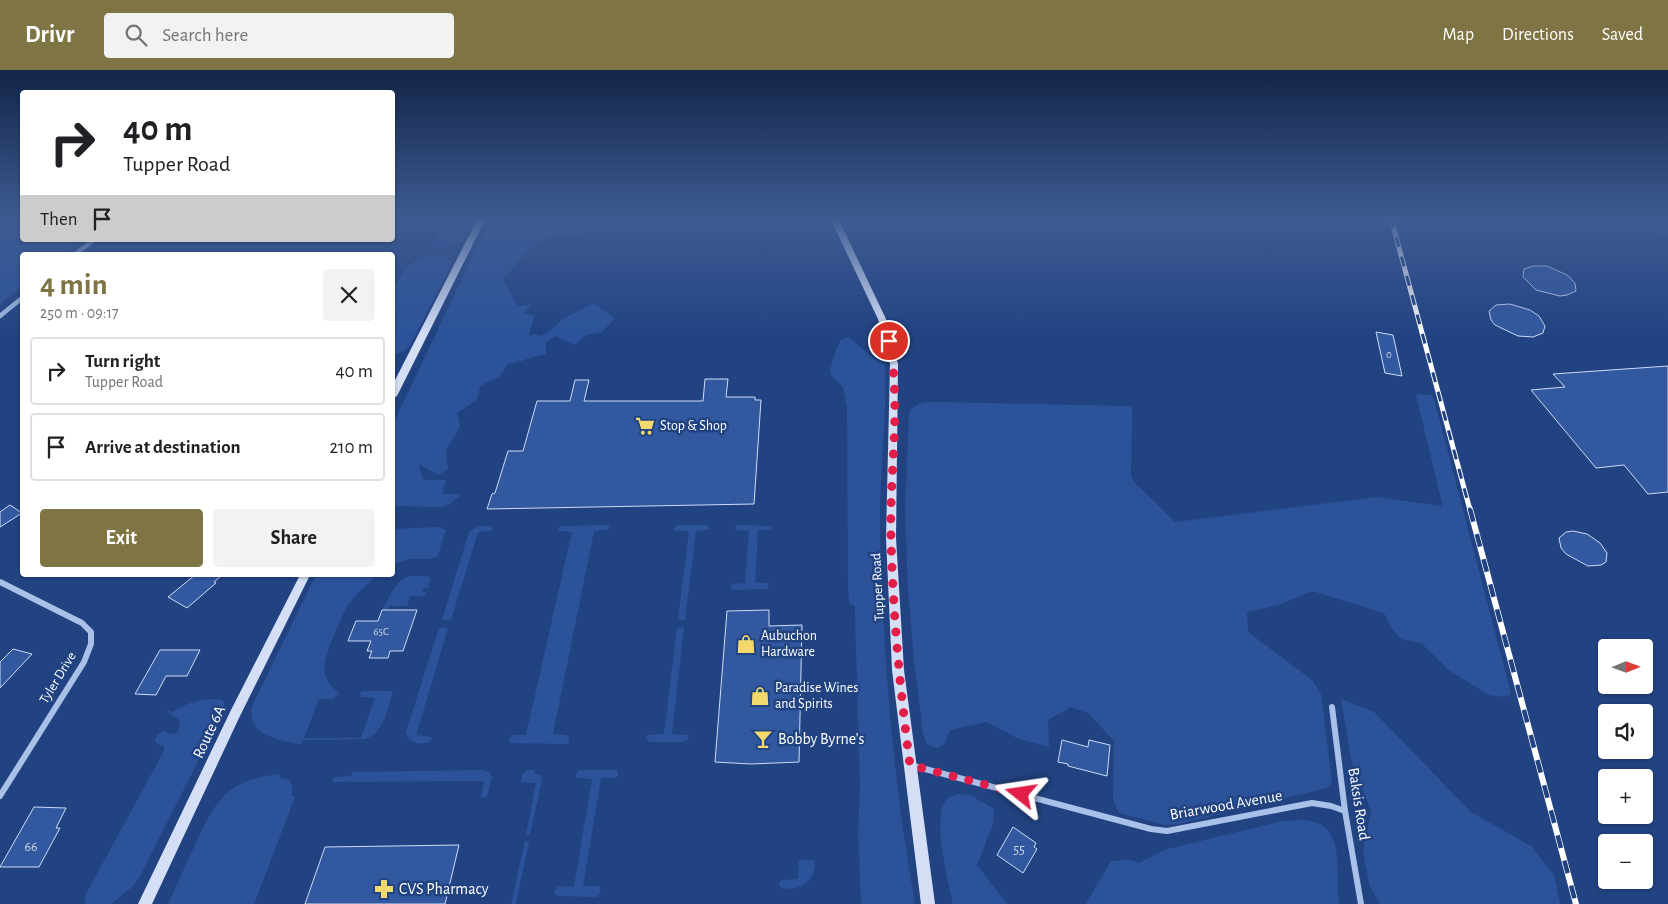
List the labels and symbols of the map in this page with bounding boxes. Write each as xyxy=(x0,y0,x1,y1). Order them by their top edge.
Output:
pin xyxy=(868,320,910,362)
house number: 0 xyxy=(1386,349,1392,360)
supermarket icon: Stop & Shop xyxy=(634,415,656,437)
place label: Stop & Shop xyxy=(660,419,727,433)
street label: Tupper Road xyxy=(869,553,887,621)
house number: 65C xyxy=(373,626,389,637)
place label: Aubuchon Hardware xyxy=(761,629,817,659)
shop icon: Aubuchon Hardware xyxy=(735,633,757,655)
north arrow xyxy=(1598,639,1652,694)
street label: Tyler Drive xyxy=(37,650,79,706)
place label: Paradise Wines and Spirits xyxy=(775,681,858,711)
shop icon: Paradise Wines and Spirits xyxy=(749,685,771,707)
street label: Route 6A xyxy=(190,703,228,761)
bar icon: Bobby Byrne's xyxy=(752,728,774,750)
place label: Bobby Byrne's xyxy=(778,731,864,748)
street label: Baksis Road xyxy=(1345,766,1373,842)
position arrow xyxy=(994,767,1046,819)
street label: Briarwood Avenue xyxy=(1169,787,1283,823)
house number: 66 xyxy=(24,840,38,854)
house number: 55 xyxy=(1013,843,1025,857)
pharmacy icon: CVS Pharmacy xyxy=(373,878,395,900)
place label: CVS Pharmacy xyxy=(399,881,489,898)

